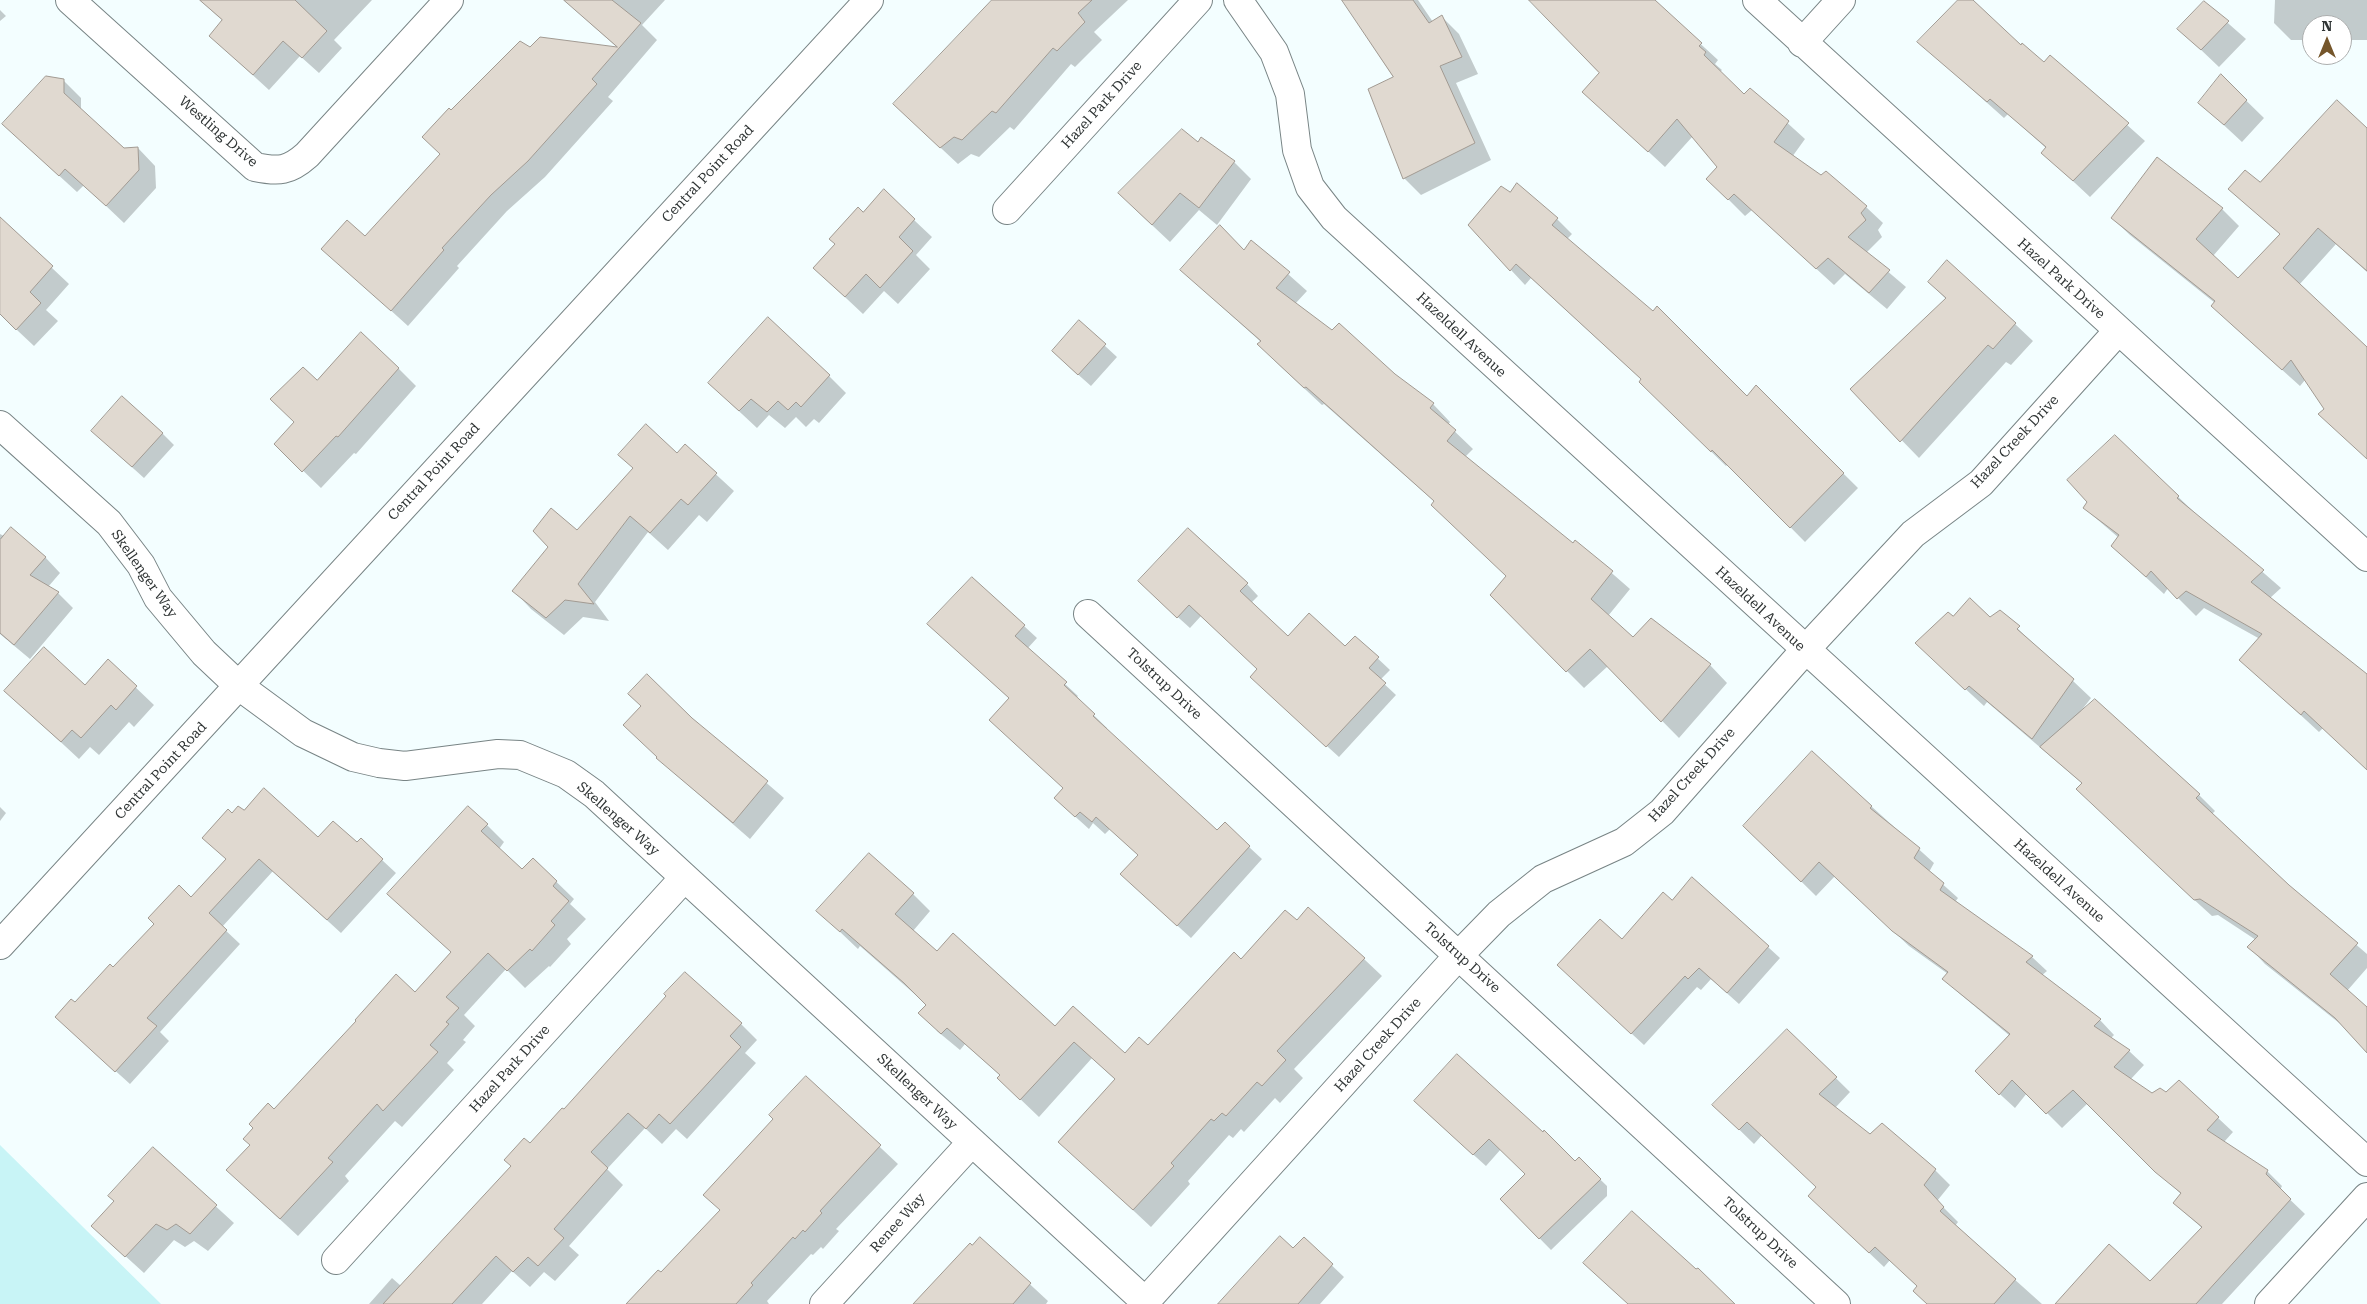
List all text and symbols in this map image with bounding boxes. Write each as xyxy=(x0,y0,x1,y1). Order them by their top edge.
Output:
north arrow xyxy=(2302,15,2352,65)
text: N xyxy=(2322,18,2332,34)
street label: Hazel Park Drive xyxy=(1058,58,1146,152)
street label: Westling Drive xyxy=(175,93,261,171)
street label: Central Point Road xyxy=(659,122,757,226)
street label: Hazel Park Drive xyxy=(2014,235,2108,323)
street label: Hazeldell Avenue xyxy=(1413,289,1509,381)
street label: Hazel Creek Drive xyxy=(1968,392,2062,492)
street label: Central Point Road xyxy=(385,420,483,524)
street label: Skellenger Way xyxy=(107,527,181,621)
street label: Hazeldell Avenue xyxy=(1712,563,1808,655)
street label: Tolstrup Drive xyxy=(1123,645,1205,723)
street label: Central Point Road xyxy=(112,719,210,823)
street label: Hazel Creek Drive xyxy=(1645,724,1739,826)
street label: Skellenger Way xyxy=(573,779,663,859)
street label: Hazeldell Avenue xyxy=(2010,836,2108,926)
street label: Tolstrup Drive xyxy=(1420,919,1504,997)
street label: Hazel Creek Drive xyxy=(1331,994,1425,1096)
street label: Hazel Park Drive xyxy=(466,1022,554,1116)
street label: Skellenger Way xyxy=(873,1050,961,1134)
street label: Renee Way xyxy=(867,1190,929,1256)
street label: Tolstrup Drive xyxy=(1719,1194,1801,1272)

